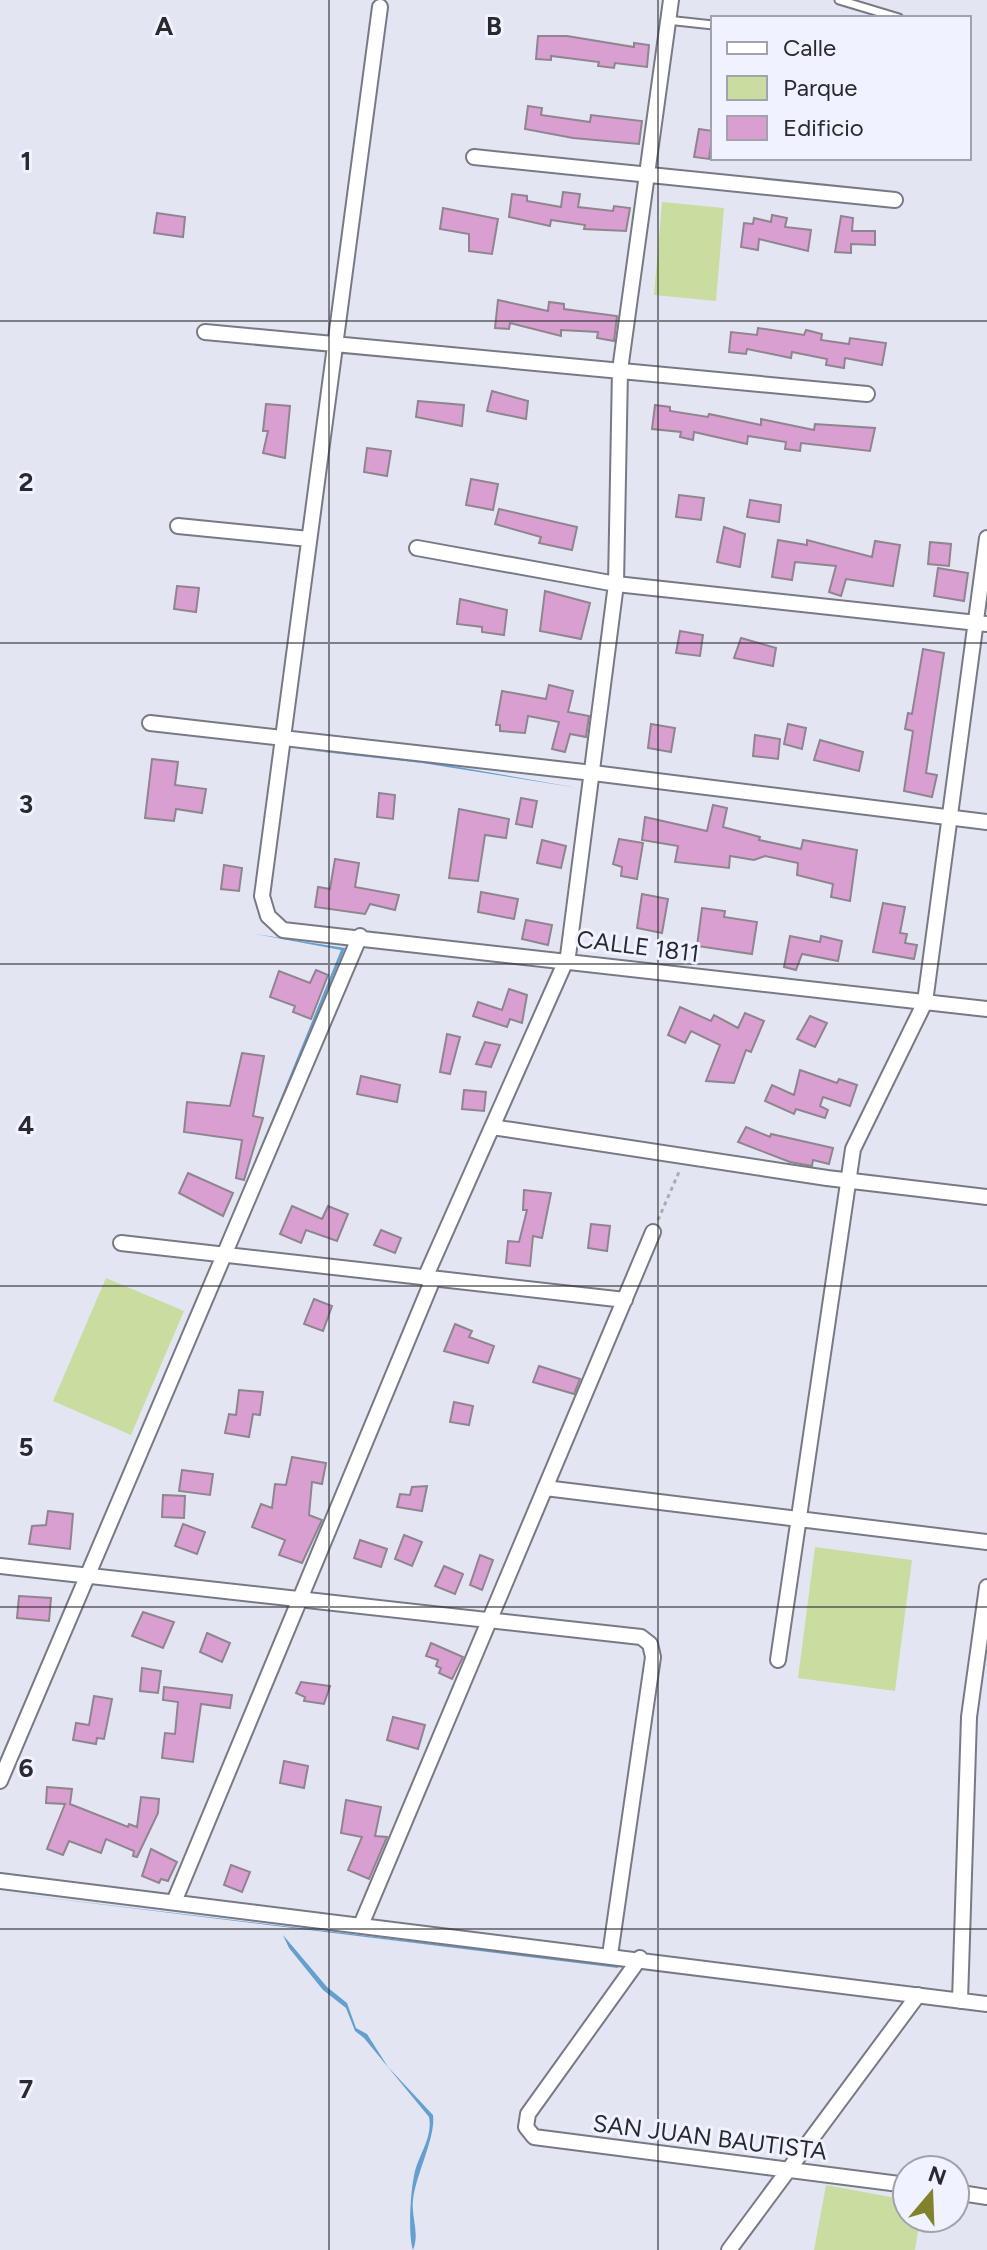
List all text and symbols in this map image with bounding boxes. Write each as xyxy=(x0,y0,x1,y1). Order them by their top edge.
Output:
text: A xyxy=(155,10,174,42)
text: B xyxy=(486,10,502,42)
legend xyxy=(711,16,971,160)
text: Calle xyxy=(783,33,836,62)
text: Parque xyxy=(783,73,857,102)
text: Edificio xyxy=(783,113,864,142)
text: 1 xyxy=(21,145,31,177)
text: 2 xyxy=(18,466,34,498)
text: 3 xyxy=(19,788,33,820)
street label: CALLE 1811 xyxy=(575,924,701,968)
text: 4 xyxy=(18,1109,34,1141)
text: 5 xyxy=(18,1431,34,1463)
text: 6 xyxy=(18,1752,34,1784)
text: 7 xyxy=(19,2073,33,2105)
street label: SAN JUAN BAUTISTA xyxy=(591,2108,829,2166)
north arrow xyxy=(891,2154,971,2234)
text: N xyxy=(925,2160,950,2191)

